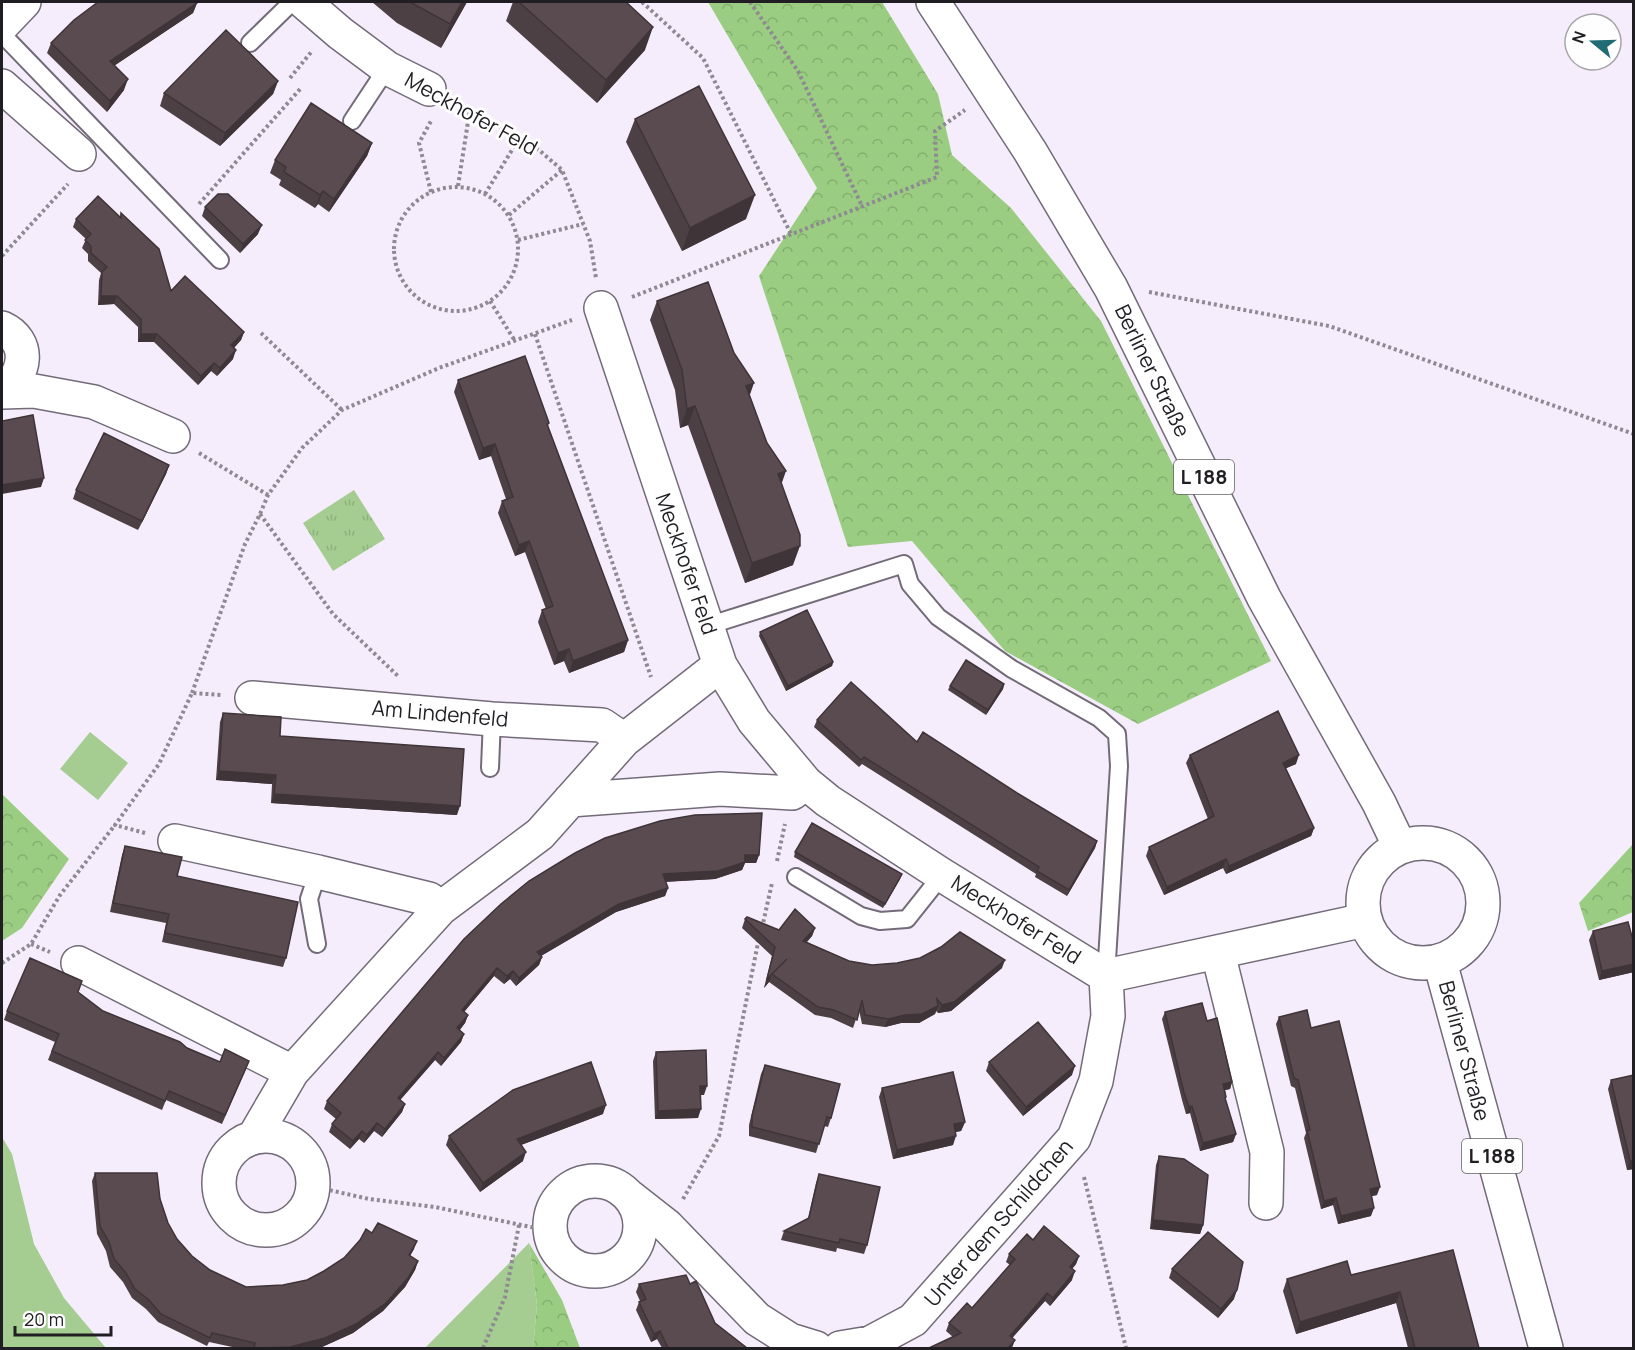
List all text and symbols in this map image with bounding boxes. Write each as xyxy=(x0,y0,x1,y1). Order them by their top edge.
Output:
north arrow xyxy=(1563,12,1623,72)
text: N xyxy=(1567,28,1591,46)
street label: Meckhofer Feld xyxy=(400,65,543,161)
street label: Berliner Straße xyxy=(1109,300,1197,441)
road number: L 188 xyxy=(1174,460,1234,494)
street label: Meckhofer Feld xyxy=(650,489,724,638)
street label: Am Lindenfeld xyxy=(371,693,509,733)
street label: Meckhofer Feld xyxy=(946,868,1087,970)
street label: Berliner Straße xyxy=(1433,978,1497,1124)
street label: Unter dem Schildchen xyxy=(918,1133,1079,1312)
road number: L 188 xyxy=(1462,1139,1522,1173)
scale bar xyxy=(15,1299,111,1337)
text: 20 m xyxy=(24,1307,64,1331)

